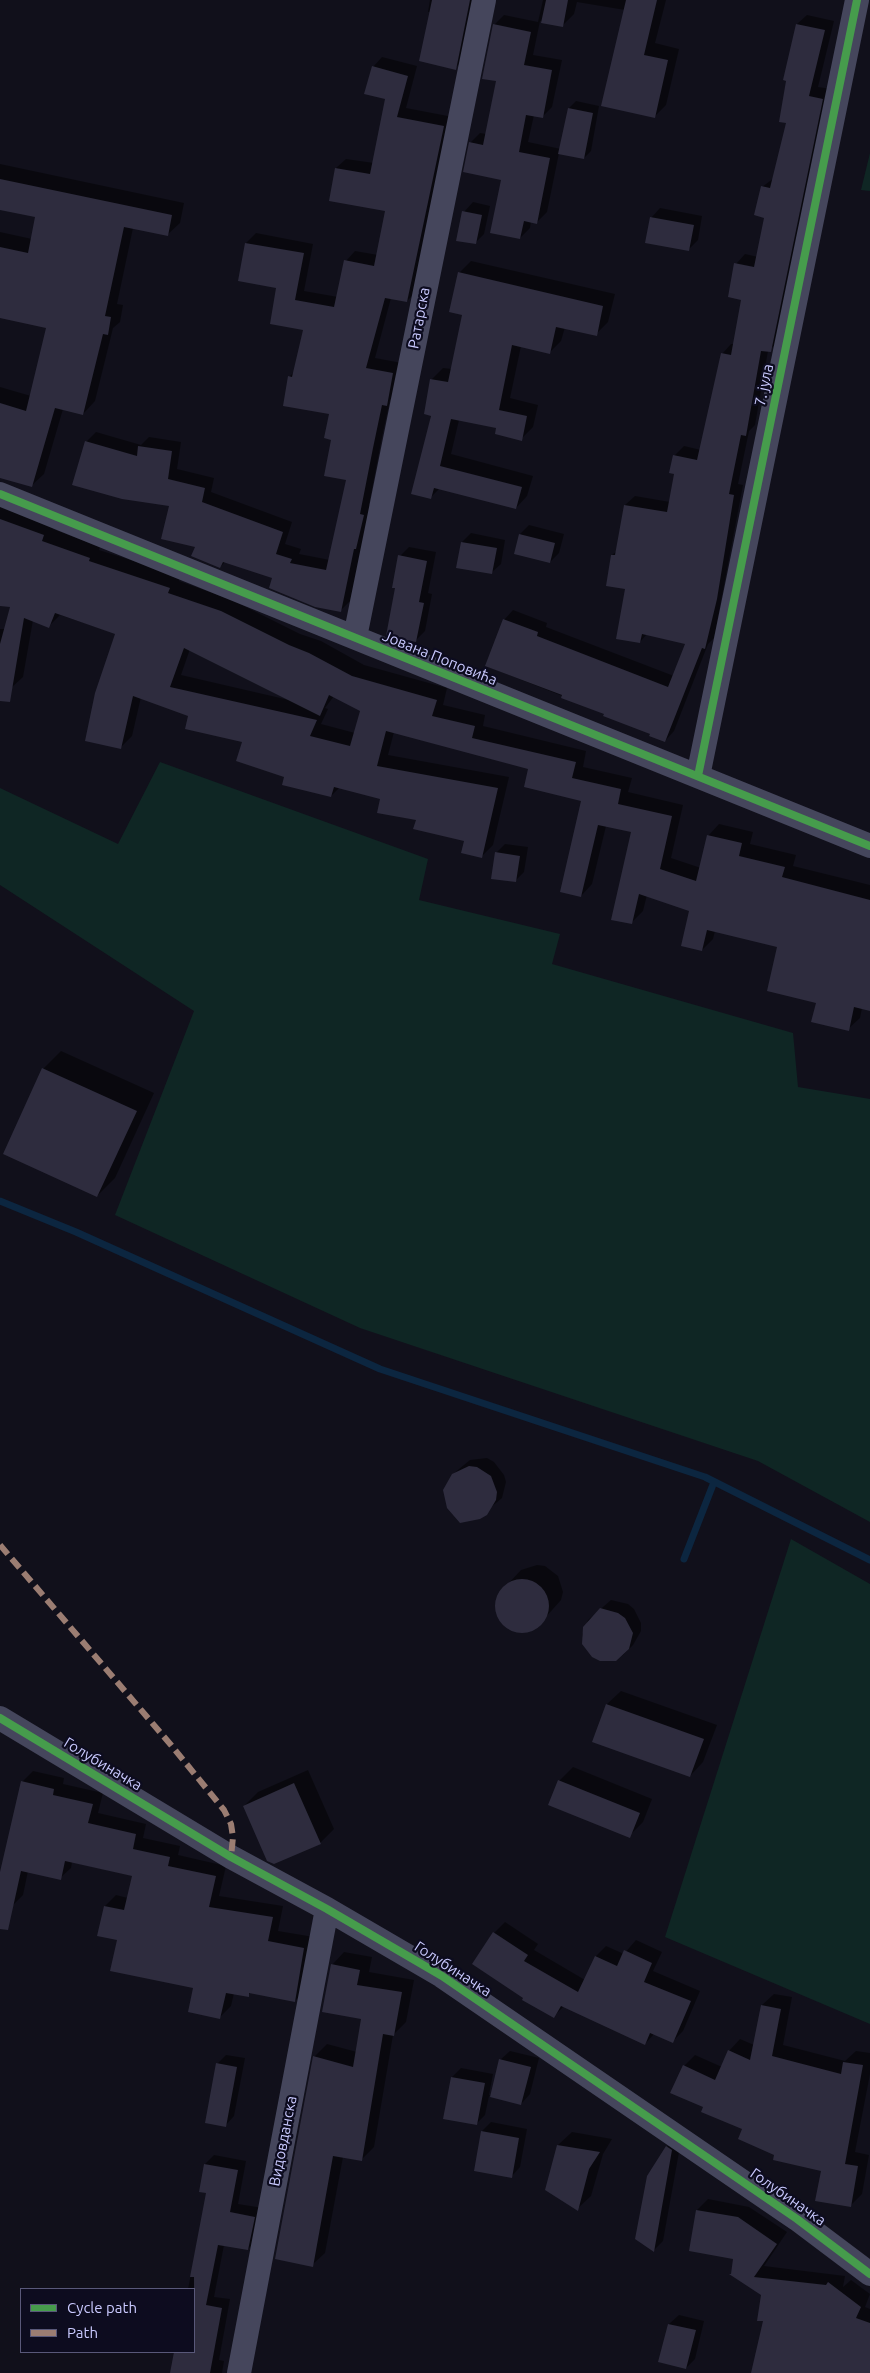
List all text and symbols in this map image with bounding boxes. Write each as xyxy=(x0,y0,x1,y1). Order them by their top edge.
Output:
street label: Ратарска xyxy=(404,286,434,350)
street label: 7. јула xyxy=(751,362,777,408)
street label: Јована Поповића xyxy=(380,627,500,689)
street label: Голубиначка xyxy=(61,1734,145,1794)
street label: Голубиначка xyxy=(411,1937,495,2001)
street label: Видовданска xyxy=(265,2094,301,2188)
street label: Голубиначка xyxy=(747,2164,829,2230)
legend xyxy=(20,2288,195,2353)
text: Cycle path xyxy=(67,2299,137,2316)
text: Path xyxy=(67,2324,98,2341)

